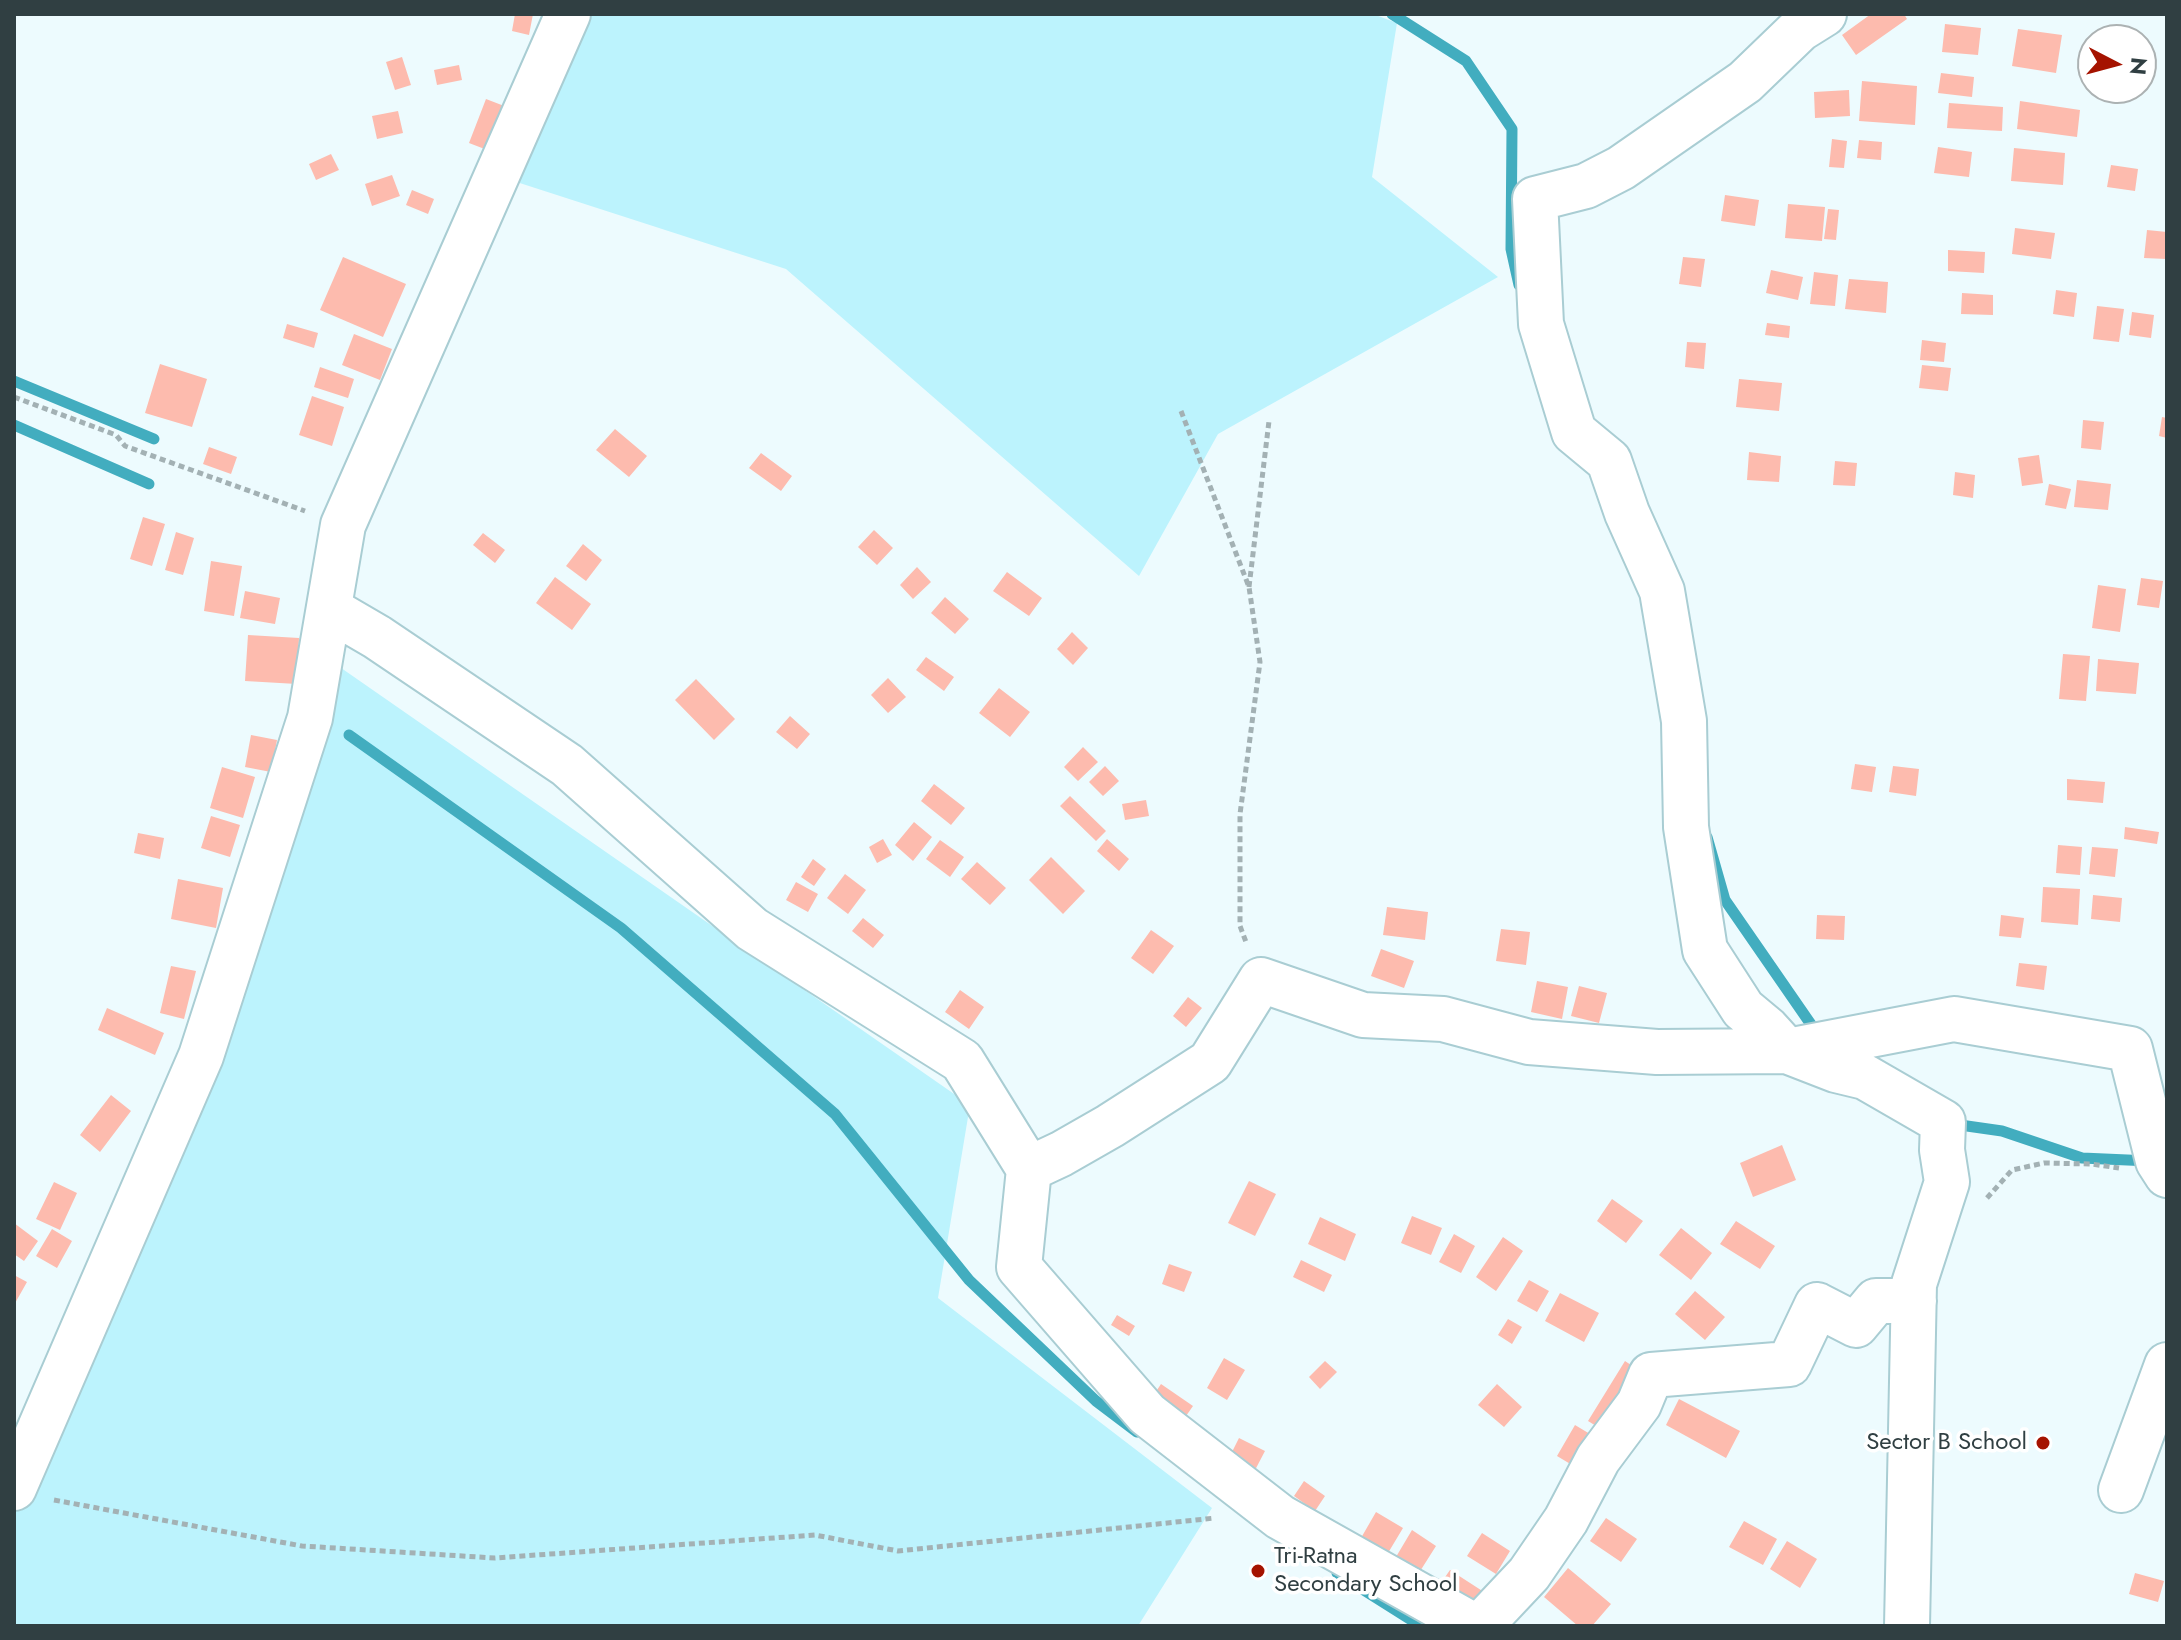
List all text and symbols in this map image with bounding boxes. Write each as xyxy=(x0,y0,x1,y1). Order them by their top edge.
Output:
north arrow xyxy=(2077,24,2157,104)
text: N xyxy=(2122,56,2156,77)
place label: Sector B School xyxy=(1866,1429,2027,1457)
marker: Sector B School xyxy=(2034,1434,2052,1452)
place label: Tri-Ratna Secondary School xyxy=(1274,1543,1458,1599)
marker: Tri-Ratna Secondary School xyxy=(1249,1562,1267,1580)

